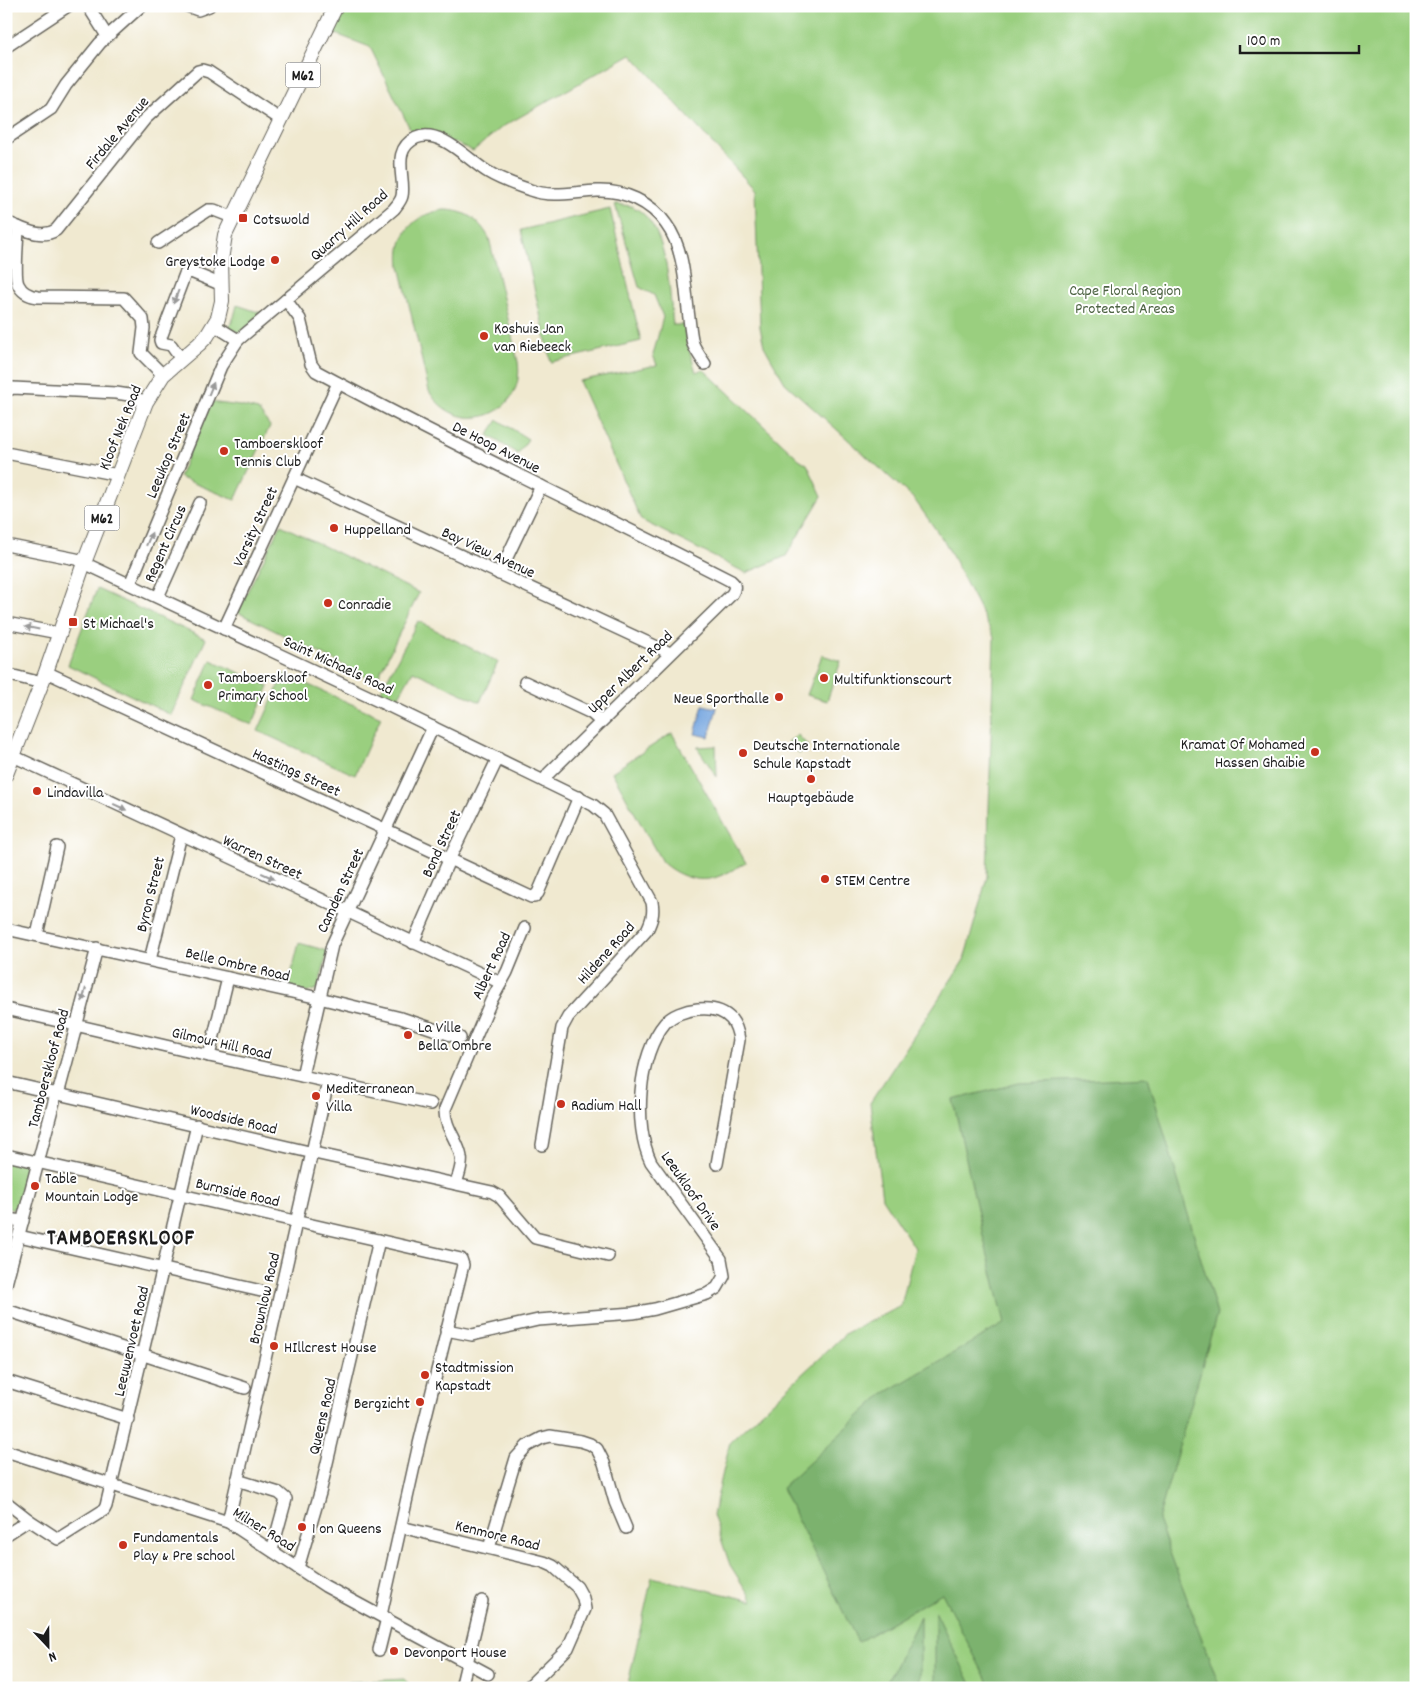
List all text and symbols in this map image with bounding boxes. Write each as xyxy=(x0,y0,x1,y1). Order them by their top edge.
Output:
scale bar xyxy=(1240,22,1358,54)
text: 100 m xyxy=(1247,31,1280,53)
road number: M62 xyxy=(286,62,320,88)
street label: Firdale Avenue xyxy=(80,92,155,175)
street label: Quarry Hill Road xyxy=(306,184,394,267)
place label: Cotswold xyxy=(253,209,309,232)
marker: Cotswold xyxy=(237,212,249,224)
place label: Greystoke Lodge xyxy=(165,251,265,274)
marker: Greystoke Lodge xyxy=(269,254,281,266)
park label: Cape Floral Region Protected Areas xyxy=(1069,280,1181,321)
one-way arrow xyxy=(172,290,180,305)
place label: Koshuis Jan van Riebeeck xyxy=(494,318,571,359)
marker: Koshuis Jan van Riebeeck xyxy=(478,330,490,342)
street label: Kloof Nek Road xyxy=(94,382,149,474)
one-way arrow xyxy=(208,382,216,397)
street label: Leeukop Street xyxy=(141,409,198,502)
street label: De Hoop Avenue xyxy=(448,416,544,480)
place label: Tamboerskloof Tennis Club xyxy=(234,433,323,474)
marker: Tamboerskloof Tennis Club xyxy=(218,445,230,457)
street label: Varsity Street xyxy=(228,483,285,571)
street label: Regent Circus xyxy=(139,501,194,586)
road number: M62 xyxy=(84,506,120,530)
place label: Huppelland xyxy=(344,519,411,542)
marker: Huppelland xyxy=(328,522,340,534)
street label: Bay View Avenue xyxy=(437,522,538,585)
one-way arrow xyxy=(145,532,153,546)
place label: Conradie xyxy=(338,594,391,617)
marker: Conradie xyxy=(322,597,334,609)
place label: St Michael's xyxy=(83,613,154,636)
marker: St Michael's xyxy=(67,616,79,628)
one-way arrow xyxy=(25,624,40,632)
street label: Upper Albert Road xyxy=(583,626,679,720)
street label: Saint Michaels Road xyxy=(279,631,397,702)
place label: Tamboerskloof Primary School xyxy=(218,667,308,708)
place label: Multifunktionscourt xyxy=(834,669,952,692)
marker: Multifunktionscourt xyxy=(818,672,830,684)
marker: Tamboerskloof Primary School xyxy=(202,679,214,691)
place label: Neue Sporthalle xyxy=(674,688,769,711)
marker: Neue Sporthalle xyxy=(773,691,785,703)
place label: Kramat Of Mohamed Hassen Ghaibie xyxy=(1181,734,1305,775)
place label: Deutsche Internationale Schule Kapstadt xyxy=(753,735,900,776)
street label: Hastings Street xyxy=(248,743,344,804)
marker: Kramat Of Mohamed Hassen Ghaibie xyxy=(1309,746,1321,758)
marker: Deutsche Internationale Schule Kapstadt xyxy=(737,747,749,759)
marker: Hauptgebäude xyxy=(805,773,817,785)
place label: Lindavilla xyxy=(47,782,104,805)
marker: Lindavilla xyxy=(31,785,43,797)
place label: Hauptgebäude xyxy=(768,787,854,810)
one-way arrow xyxy=(113,803,127,811)
street label: Bond Street xyxy=(417,806,468,882)
street label: Warren Street xyxy=(218,830,306,887)
street label: Camden Street xyxy=(312,845,371,937)
street label: Byron Street xyxy=(131,854,172,935)
place label: STEM Centre xyxy=(835,870,910,893)
one-way arrow xyxy=(260,871,275,880)
marker: STEM Centre xyxy=(819,873,831,885)
street label: Hildene Road xyxy=(572,917,641,990)
street label: Albert Road xyxy=(467,929,518,1004)
street label: Belle Ombre Road xyxy=(183,942,292,989)
one-way arrow xyxy=(80,987,88,1002)
street label: Tamboerskloof Road xyxy=(22,1007,76,1131)
place label: La Ville Bella Ombre xyxy=(418,1017,492,1058)
street label: Gilmour Hill Road xyxy=(169,1022,274,1067)
marker: La Ville Bella Ombre xyxy=(402,1029,414,1041)
place label: Mediterranean Villa xyxy=(326,1078,415,1119)
marker: Mediterranean Villa xyxy=(310,1090,322,1102)
place label: Radium Hall xyxy=(571,1095,642,1118)
marker: Radium Hall xyxy=(555,1098,567,1110)
street label: Woodside Road xyxy=(188,1099,279,1142)
street label: Leeukloof Drive xyxy=(654,1147,726,1236)
place label: Table Mountain Lodge xyxy=(45,1168,138,1209)
street label: Burnside Road xyxy=(193,1173,282,1214)
marker: Table Mountain Lodge xyxy=(29,1180,41,1192)
district label: TAMBOERSKLOOF xyxy=(47,1225,195,1255)
street label: Brownlow Road xyxy=(244,1251,287,1347)
street label: Leeuwenvoet Road xyxy=(109,1284,156,1399)
place label: HIllcrest House xyxy=(284,1337,376,1360)
marker: HIllcrest House xyxy=(268,1340,280,1352)
place label: Stadtmission Kapstadt xyxy=(435,1357,514,1398)
marker: Stadtmission Kapstadt xyxy=(419,1369,431,1381)
street label: Queens Road xyxy=(303,1376,343,1457)
place label: Bergzicht xyxy=(354,1393,410,1416)
marker: Bergzicht xyxy=(414,1396,426,1408)
street label: Milner Road xyxy=(228,1502,299,1558)
street label: Kenmore Road xyxy=(453,1515,542,1558)
place label: 1 on Queens xyxy=(312,1518,382,1541)
marker: 1 on Queens xyxy=(296,1521,308,1533)
place label: Fundamentals Play & Pre school xyxy=(133,1527,235,1568)
marker: Fundamentals Play & Pre school xyxy=(117,1539,129,1551)
north arrow xyxy=(22,1622,72,1672)
place label: Devonport House xyxy=(404,1642,506,1665)
marker: Devonport House xyxy=(388,1645,400,1657)
text: N xyxy=(45,1646,59,1667)

